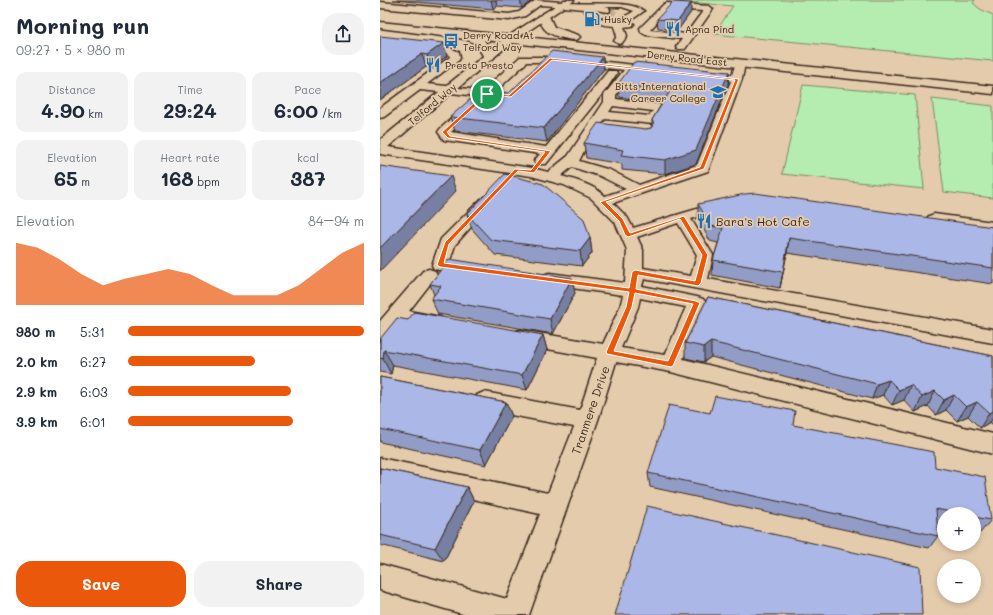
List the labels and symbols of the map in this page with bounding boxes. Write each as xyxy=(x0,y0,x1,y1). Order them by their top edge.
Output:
fuel station icon: Husky xyxy=(583,10,601,28)
place label: Husky xyxy=(604,12,632,26)
restaurant icon: Apna Pind xyxy=(664,20,682,38)
place label: Apna Pind xyxy=(685,22,734,36)
place label: Derry Road At Telford Way xyxy=(463,28,534,54)
bus stop icon: Derry Road At Telford Way xyxy=(442,32,460,50)
street label: Derry Road East xyxy=(646,47,728,69)
restaurant icon: Presto Presto xyxy=(424,56,442,74)
place label: Presto Presto xyxy=(445,58,513,72)
pin xyxy=(470,77,504,111)
place label: Bitts International Career College xyxy=(615,79,706,105)
street label: Telford Way xyxy=(405,80,459,128)
school or university icon: Bitts International Career College xyxy=(709,83,727,101)
restaurant icon: Bara's Hot Cafe xyxy=(695,212,713,230)
place label: Bara's Hot Cafe xyxy=(716,213,810,229)
street label: Tranmere Drive xyxy=(567,364,613,456)

